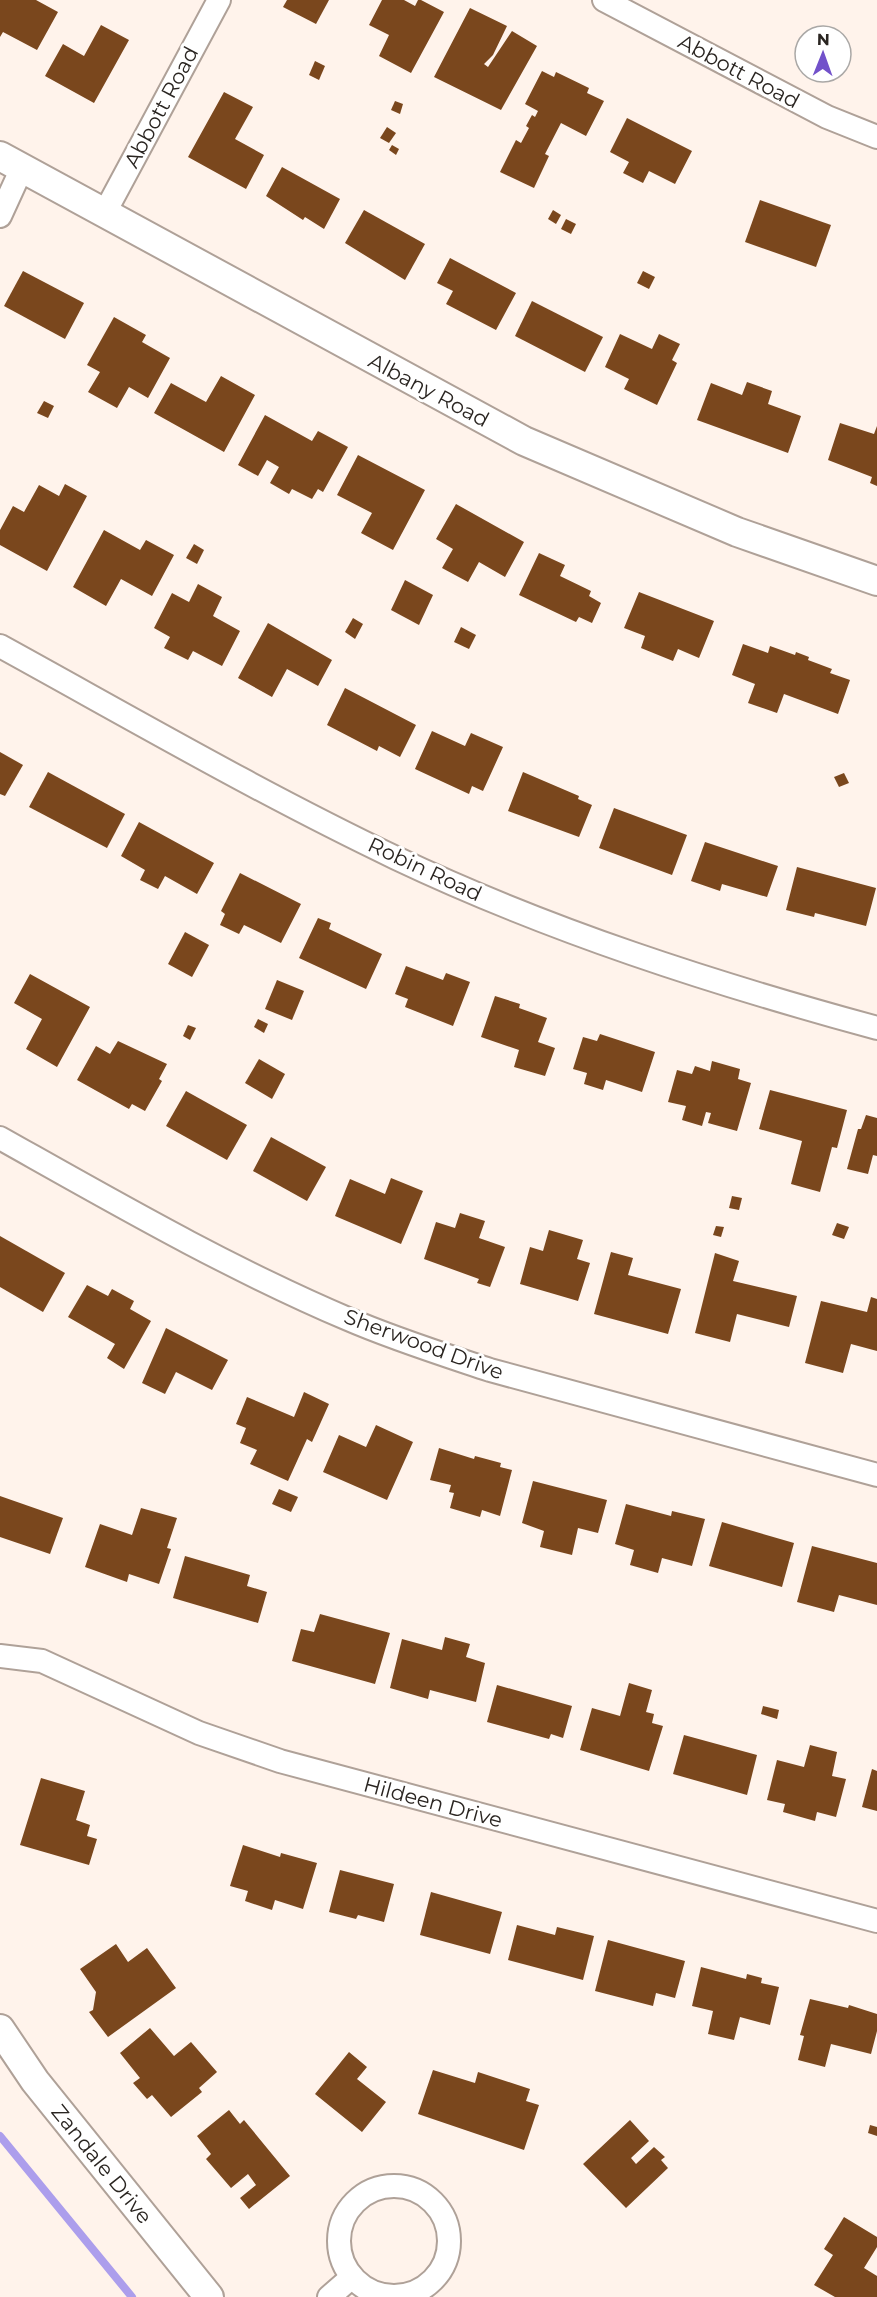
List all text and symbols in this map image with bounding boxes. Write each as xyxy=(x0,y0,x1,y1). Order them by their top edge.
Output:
north arrow xyxy=(793,24,853,84)
street label: Abbott Road xyxy=(674,29,804,113)
text: N xyxy=(817,30,830,49)
street label: Abbott Road xyxy=(119,42,203,172)
street label: Albany Road xyxy=(364,348,494,432)
street label: Robin Road xyxy=(364,832,486,906)
street label: Sherwood Drive xyxy=(341,1304,507,1384)
street label: Hildeen Drive xyxy=(361,1771,505,1833)
street label: Zandale Drive xyxy=(46,2100,158,2228)

